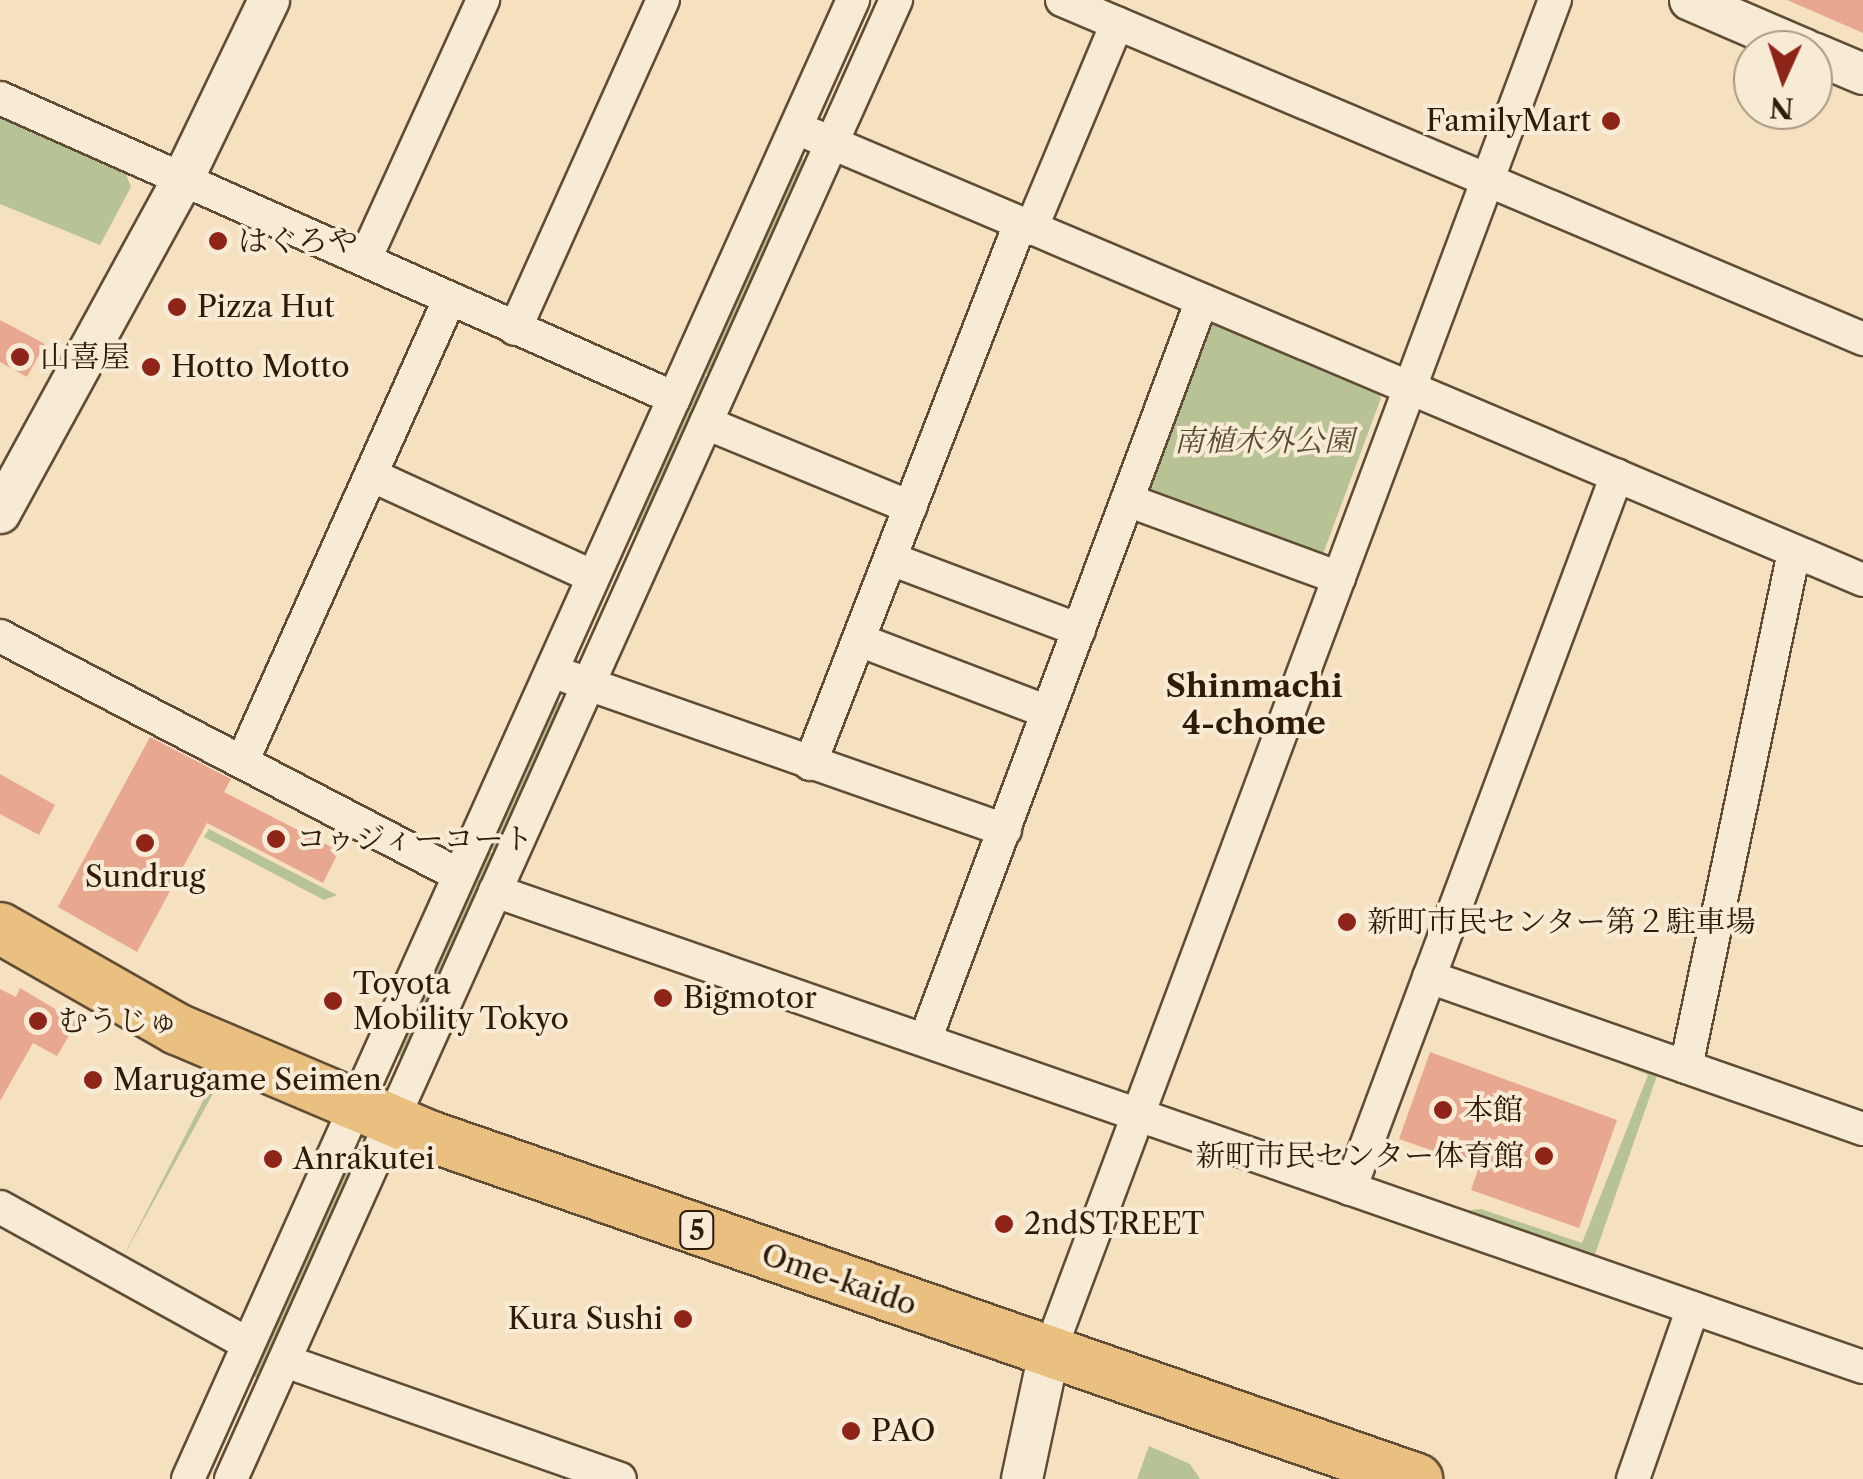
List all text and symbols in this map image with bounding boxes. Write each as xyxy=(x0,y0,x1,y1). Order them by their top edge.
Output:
north arrow xyxy=(1733,30,1833,130)
text: N xyxy=(1768,90,1795,126)
place label: FamilyMart xyxy=(1426,103,1591,139)
marker: FamilyMart xyxy=(1600,110,1622,132)
place label: はぐろや xyxy=(238,223,358,259)
marker: はぐろや xyxy=(207,230,229,252)
place label: Pizza Hut xyxy=(197,289,335,325)
marker: Pizza Hut xyxy=(166,296,188,318)
place label: 山喜屋 xyxy=(40,339,130,375)
marker: 山喜屋 xyxy=(9,346,31,368)
place label: Hotto Motto xyxy=(171,349,350,385)
marker: Hotto Motto xyxy=(140,356,162,378)
park label: 南植木外公園 xyxy=(1174,423,1354,459)
district label: Shinmachi 4-chome xyxy=(1165,668,1343,743)
place label: コゥジィーコート xyxy=(296,821,536,857)
marker: コゥジィーコート xyxy=(265,828,287,850)
marker: Sundrug xyxy=(134,832,156,854)
place label: Sundrug xyxy=(85,859,205,895)
place label: 新町市民センター第２駐車場 xyxy=(1367,904,1757,940)
marker: 新町市民センター第２駐車場 xyxy=(1336,911,1358,933)
place label: Toyota Mobility Tokyo xyxy=(353,966,571,1036)
place label: Bigmotor xyxy=(683,980,817,1016)
marker: Bigmotor xyxy=(652,987,674,1009)
marker: Toyota Mobility Tokyo xyxy=(322,990,344,1012)
place label: むうじゅ xyxy=(58,1003,178,1039)
marker: むうじゅ xyxy=(27,1010,49,1032)
place label: Marugame Seimen xyxy=(113,1062,382,1098)
marker: Marugame Seimen xyxy=(82,1069,104,1091)
place label: 本館 xyxy=(1463,1092,1523,1128)
marker: 本館 xyxy=(1432,1099,1454,1121)
place label: 新町市民センター体育館 xyxy=(1194,1138,1524,1174)
place label: Anrakutei xyxy=(293,1141,435,1177)
marker: 新町市民センター体育館 xyxy=(1533,1145,1555,1167)
marker: Anrakutei xyxy=(262,1148,284,1170)
place label: 2ndSTREET xyxy=(1024,1206,1205,1242)
road number: 5 xyxy=(677,1207,717,1253)
marker: 2ndSTREET xyxy=(993,1213,1015,1235)
street label: Ome-kaido xyxy=(757,1237,921,1323)
place label: Kura Sushi xyxy=(507,1301,663,1337)
marker: Kura Sushi xyxy=(672,1308,694,1330)
place label: PAO xyxy=(871,1413,935,1449)
marker: PAO xyxy=(840,1420,862,1442)

